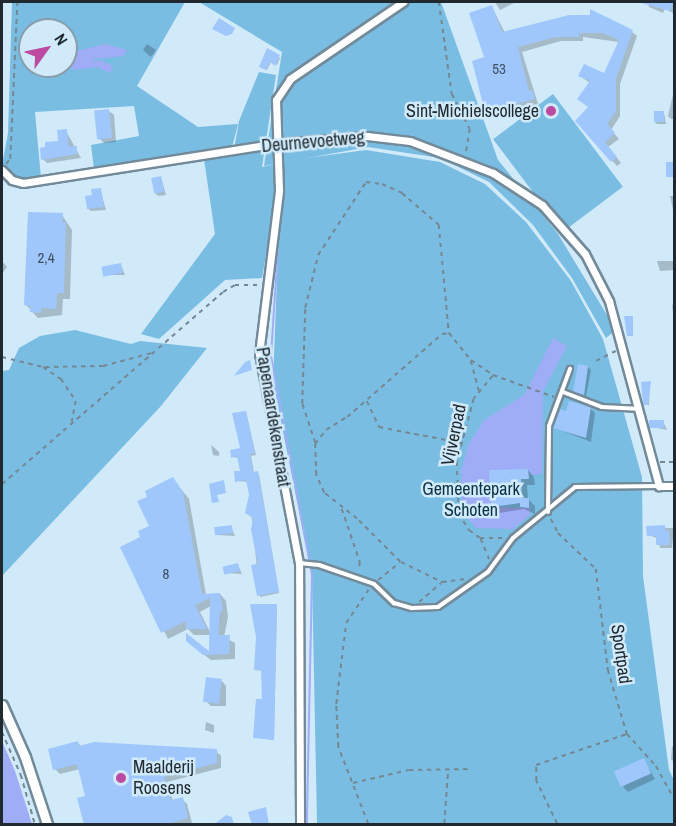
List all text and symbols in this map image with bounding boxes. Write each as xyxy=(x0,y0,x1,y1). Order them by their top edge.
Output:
north arrow xyxy=(18,18,78,78)
text: N xyxy=(50,29,73,49)
house number: 53 xyxy=(492,60,506,78)
place label: Sint-Michielscollege xyxy=(406,100,539,122)
marker: Sint-Michielscollege xyxy=(544,104,558,118)
street label: Deurnevoetweg xyxy=(261,127,365,157)
house number: 2,4 xyxy=(37,249,55,267)
street label: Papenaardekenstraat xyxy=(251,346,295,488)
street label: Vijverpad xyxy=(437,402,471,468)
park label: Gemeentepark Schoten xyxy=(422,479,520,522)
house number: 8 xyxy=(163,565,169,583)
street label: Sportpad xyxy=(606,623,636,685)
place label: Maalderij Roosens xyxy=(133,757,194,800)
marker: Maalderij Roosens xyxy=(114,771,128,785)

